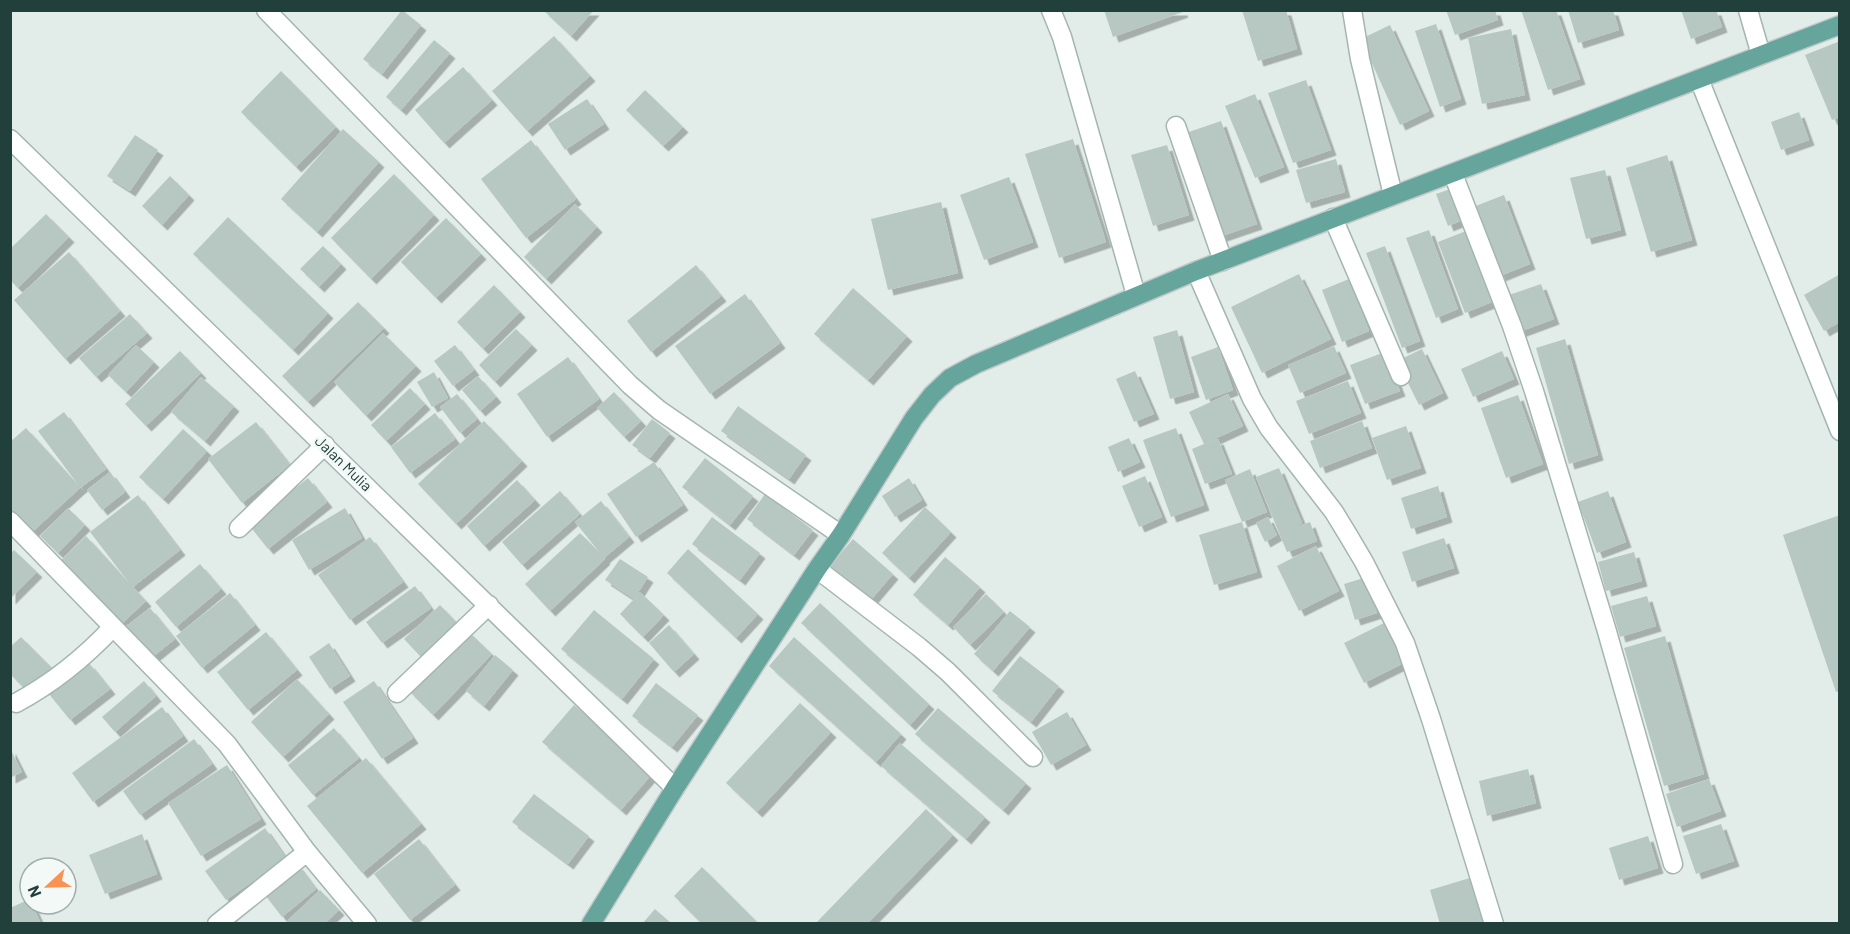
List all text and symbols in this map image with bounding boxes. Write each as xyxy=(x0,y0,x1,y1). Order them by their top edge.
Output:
street label: Jalan Mulia xyxy=(312,431,376,495)
north arrow xyxy=(18,856,78,916)
text: N xyxy=(23,883,44,900)

